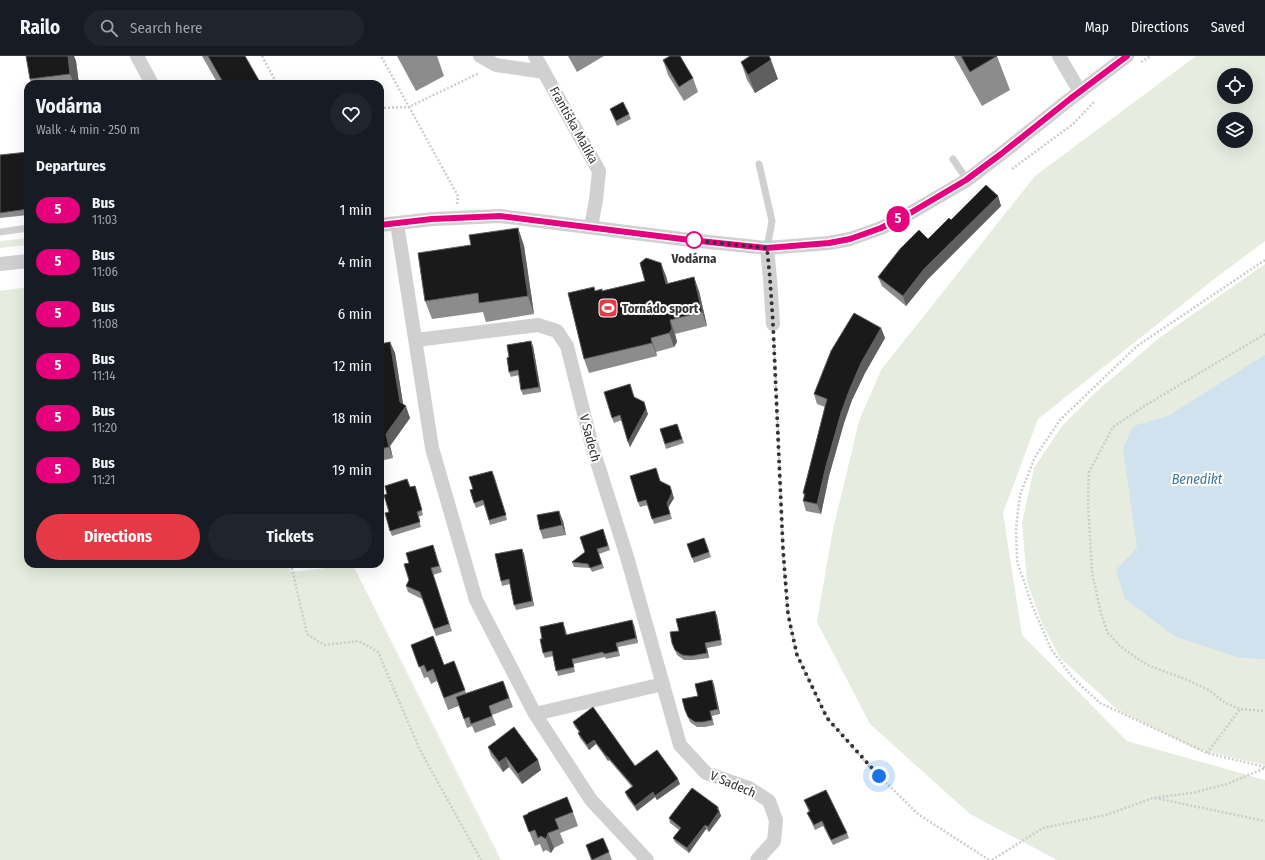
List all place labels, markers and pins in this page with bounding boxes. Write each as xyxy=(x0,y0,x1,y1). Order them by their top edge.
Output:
marker: Vodárna xyxy=(685,231,703,249)
place label: Vodárna xyxy=(670,251,717,266)
sports icon: Tornádo sport xyxy=(597,297,619,319)
place label: Tornádo sport xyxy=(622,301,699,316)

